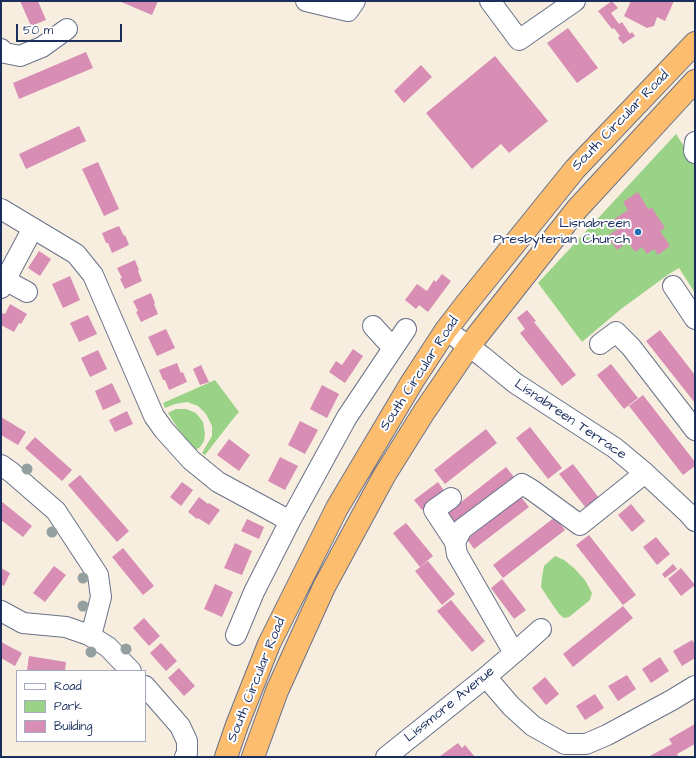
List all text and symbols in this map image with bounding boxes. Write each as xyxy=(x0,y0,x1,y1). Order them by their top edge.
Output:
scale bar xyxy=(18,16,124,42)
text: 50 m xyxy=(23,22,53,39)
street label: South Circular Road xyxy=(569,67,673,175)
place label: Lisnabreen Presbyterian Church xyxy=(493,216,630,248)
marker: Lisnabreen Presbyterian Church xyxy=(633,227,643,237)
street label: South Circular Road xyxy=(377,314,463,434)
street label: Lisnabreen Terrace xyxy=(511,376,629,464)
street label: South Circular Road xyxy=(224,615,290,745)
street label: Lissmore Avenue xyxy=(402,664,498,746)
legend xyxy=(16,670,146,742)
text: Road xyxy=(54,678,82,695)
text: Park xyxy=(54,698,82,715)
text: Building xyxy=(54,718,92,735)

